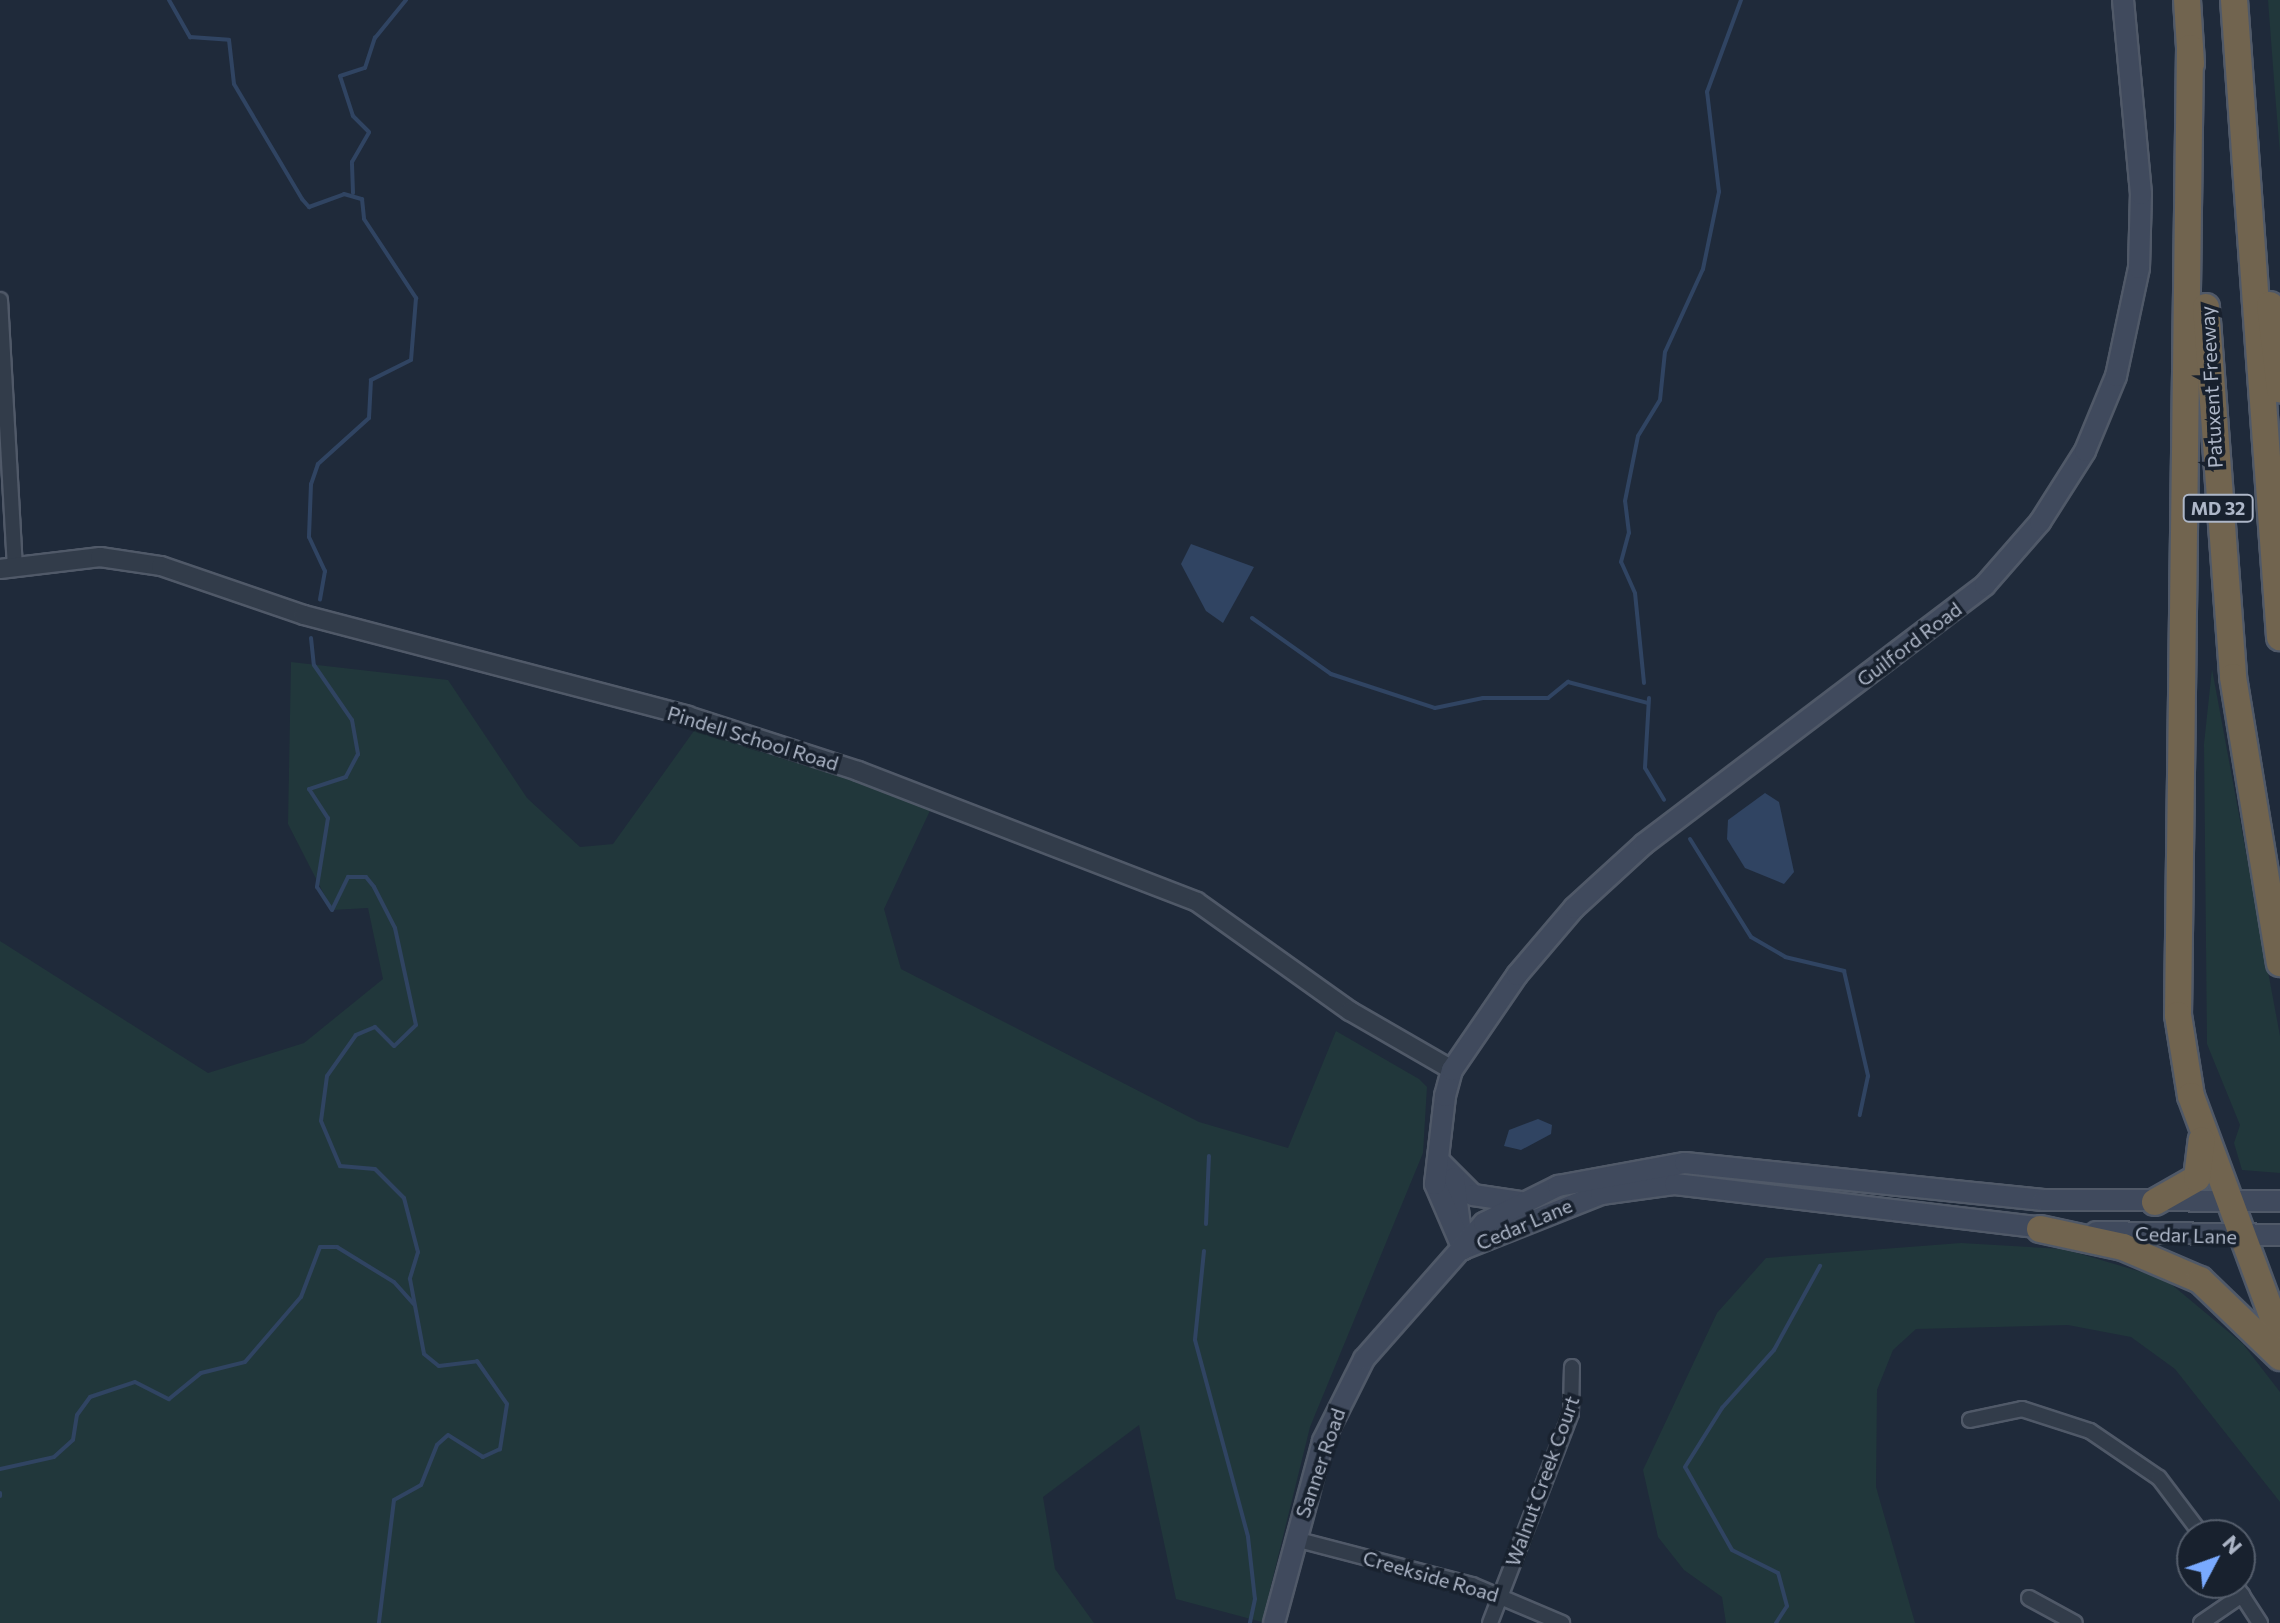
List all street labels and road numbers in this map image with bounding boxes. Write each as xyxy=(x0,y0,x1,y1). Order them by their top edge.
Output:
street label: Patuxent Freeway xyxy=(2195,305,2227,469)
road number: MD 32 xyxy=(2182,494,2254,522)
street label: Guilford Road xyxy=(1852,597,1966,691)
street label: Pindell School Road xyxy=(664,701,842,775)
street label: Cedar Lane xyxy=(1472,1193,1576,1255)
street label: Cedar Lane xyxy=(2135,1221,2237,1249)
street label: Walnut Creek Court xyxy=(1500,1392,1584,1570)
street label: Sanner Road xyxy=(1290,1405,1350,1521)
street label: Creekside Road xyxy=(1360,1545,1502,1607)

